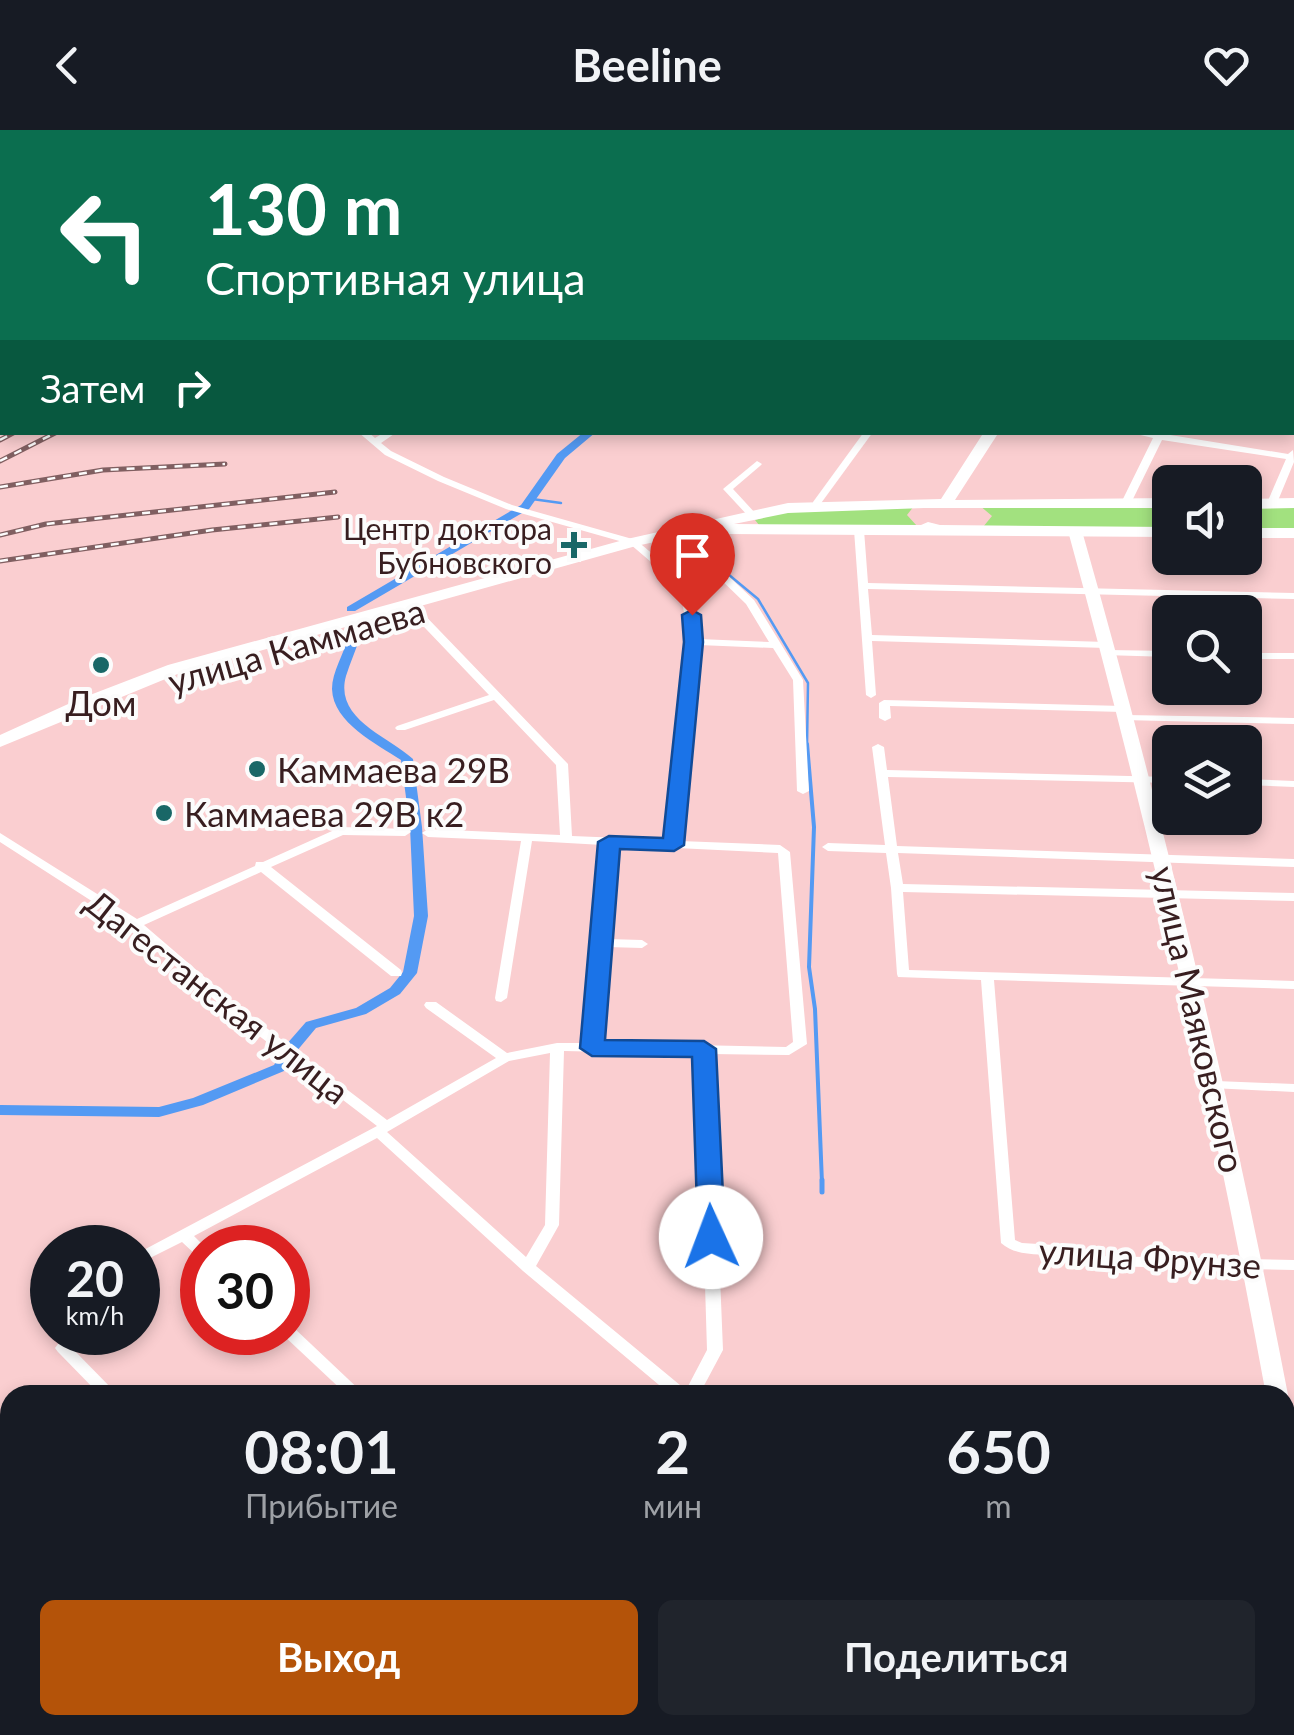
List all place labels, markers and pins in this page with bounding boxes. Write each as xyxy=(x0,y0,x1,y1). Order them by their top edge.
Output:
place label: Центр доктора Бубновского xyxy=(343,510,552,580)
pin xyxy=(650,513,735,616)
marker: Центр доктора Бубновского xyxy=(561,532,587,558)
marker: Дом xyxy=(90,654,112,676)
place label: Дом xyxy=(66,681,137,723)
place label: Каммаева 29В xyxy=(277,748,510,790)
marker: Каммаева 29В xyxy=(246,758,268,780)
place label: Каммаева 29В к2 xyxy=(184,792,464,834)
marker: Каммаева 29В к2 xyxy=(153,802,175,824)

